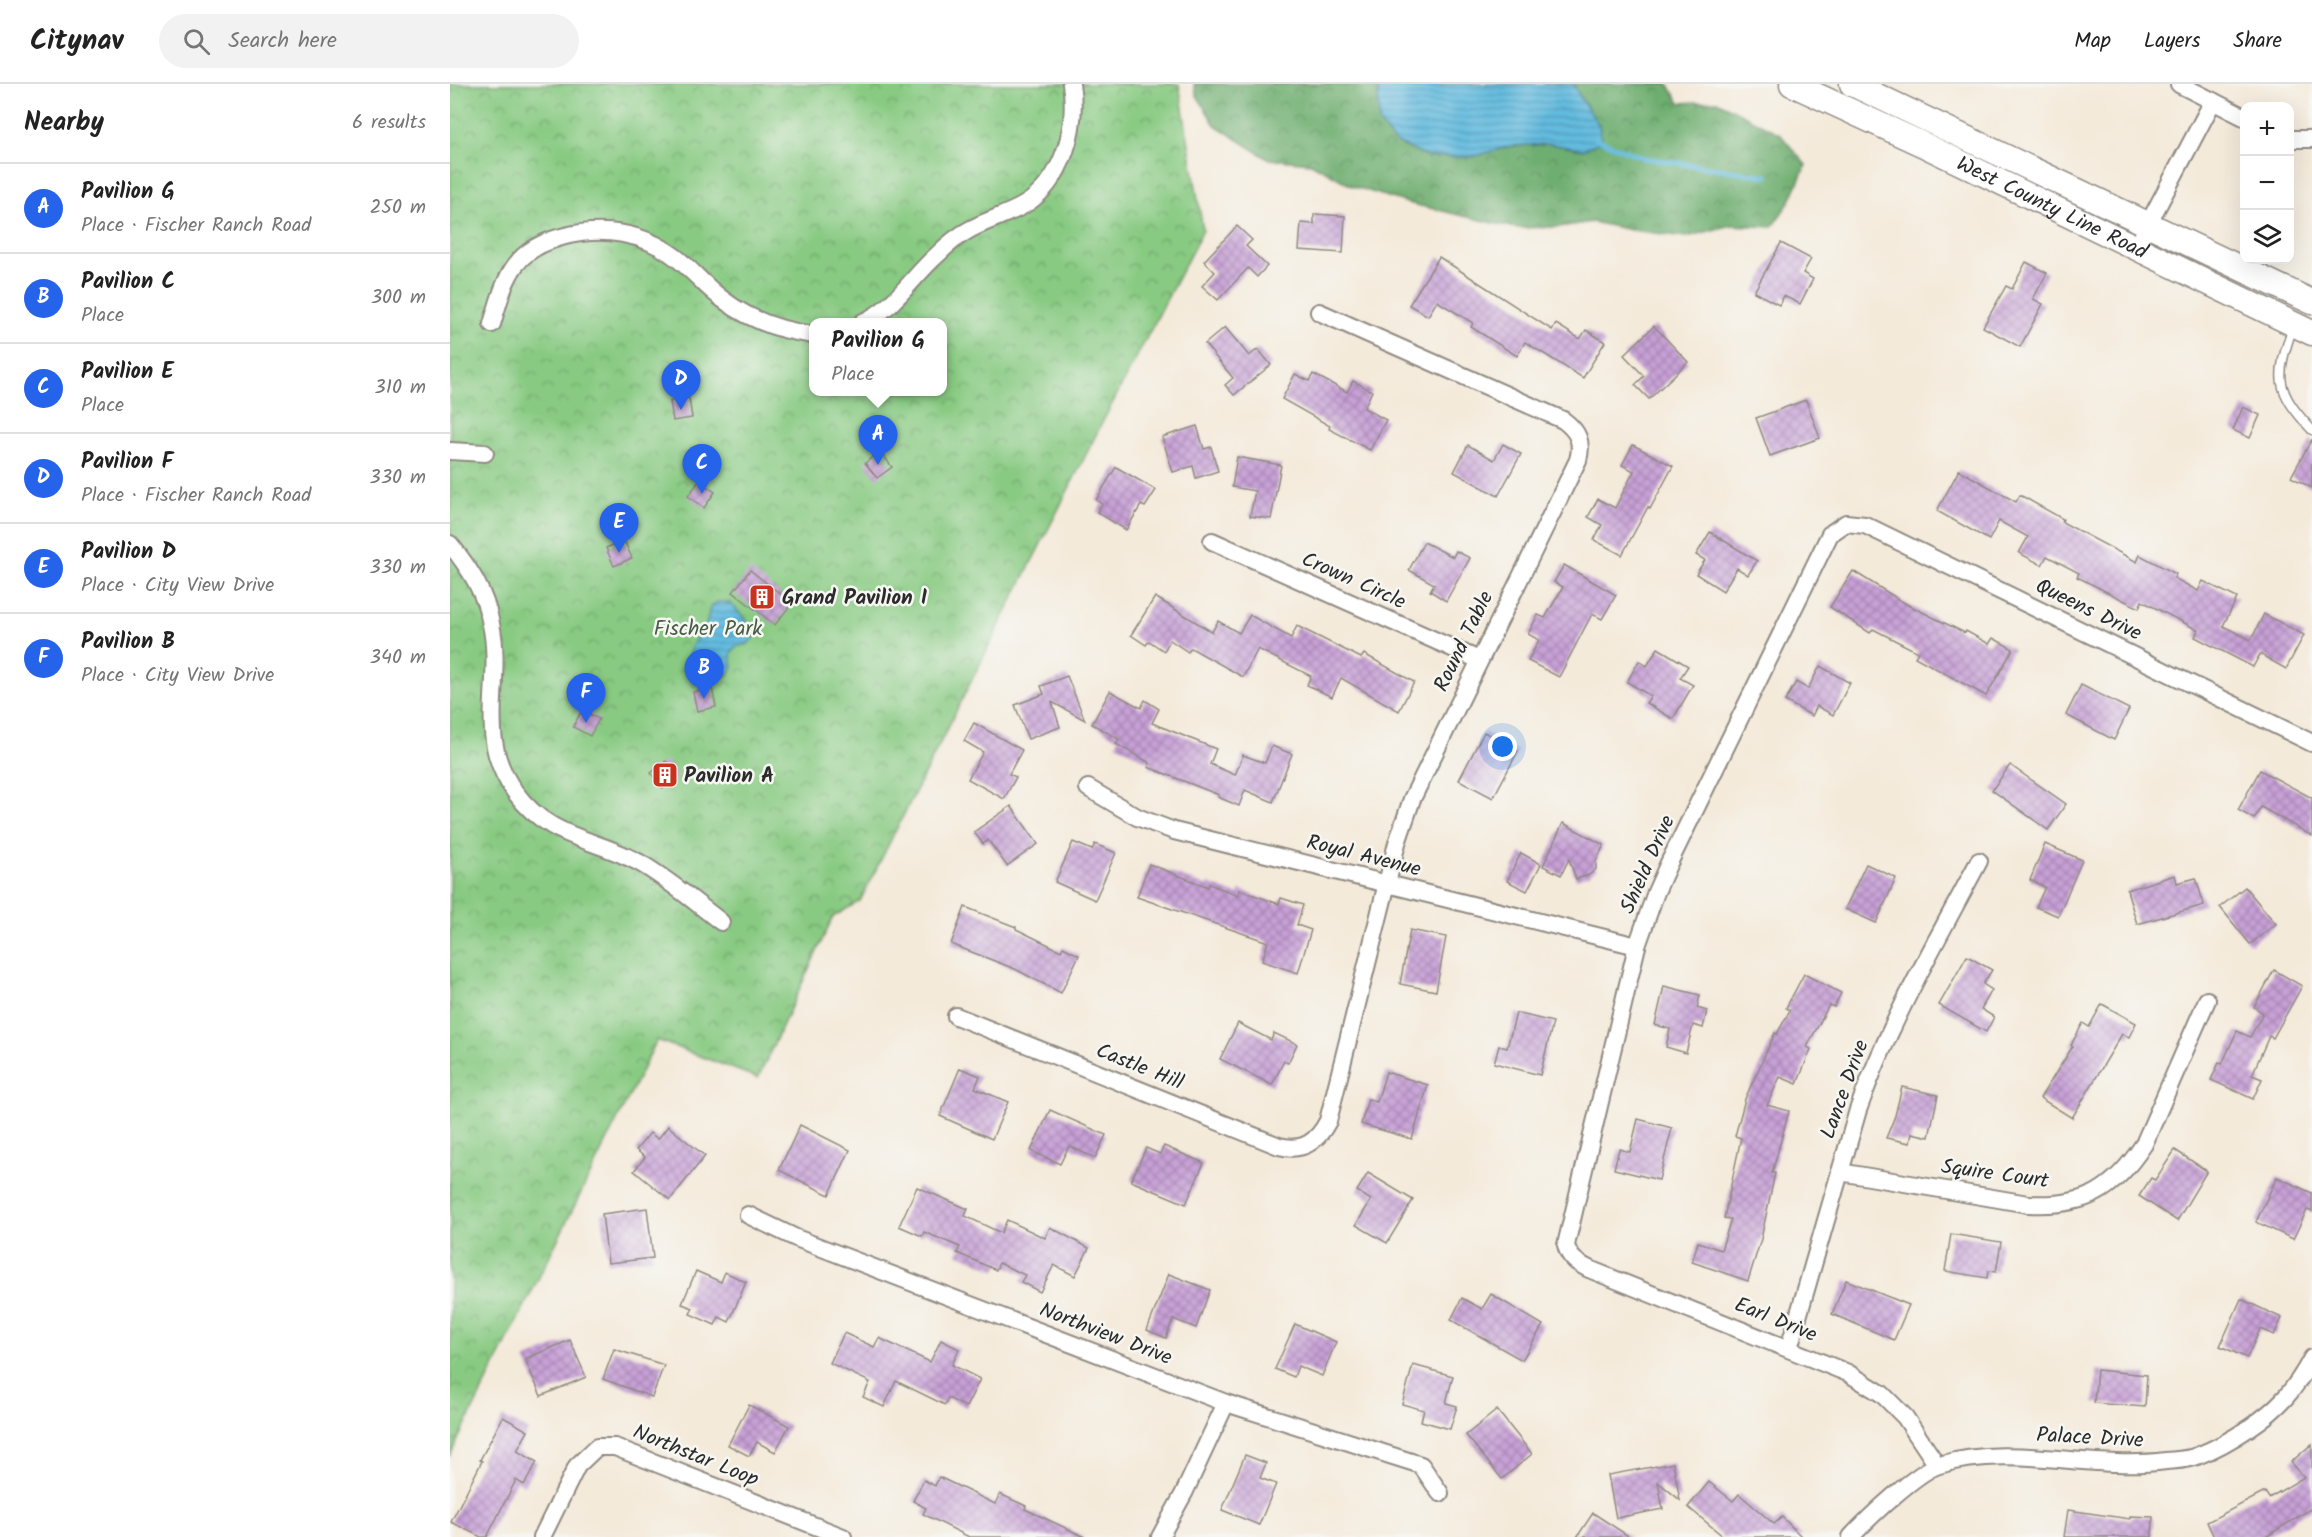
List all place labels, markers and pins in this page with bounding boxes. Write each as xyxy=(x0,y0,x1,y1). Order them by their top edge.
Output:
pin: D xyxy=(662,360,700,410)
pin: A xyxy=(858,416,898,465)
pin: C xyxy=(682,444,722,494)
pin: E xyxy=(600,504,638,553)
building icon: Grand Pavilion I xyxy=(747,582,777,612)
place label: Grand Pavilion I xyxy=(782,582,927,615)
pin: B xyxy=(684,650,724,699)
pin: F xyxy=(566,674,606,723)
building icon: Pavilion A xyxy=(650,760,680,790)
place label: Pavilion A xyxy=(684,760,774,793)

